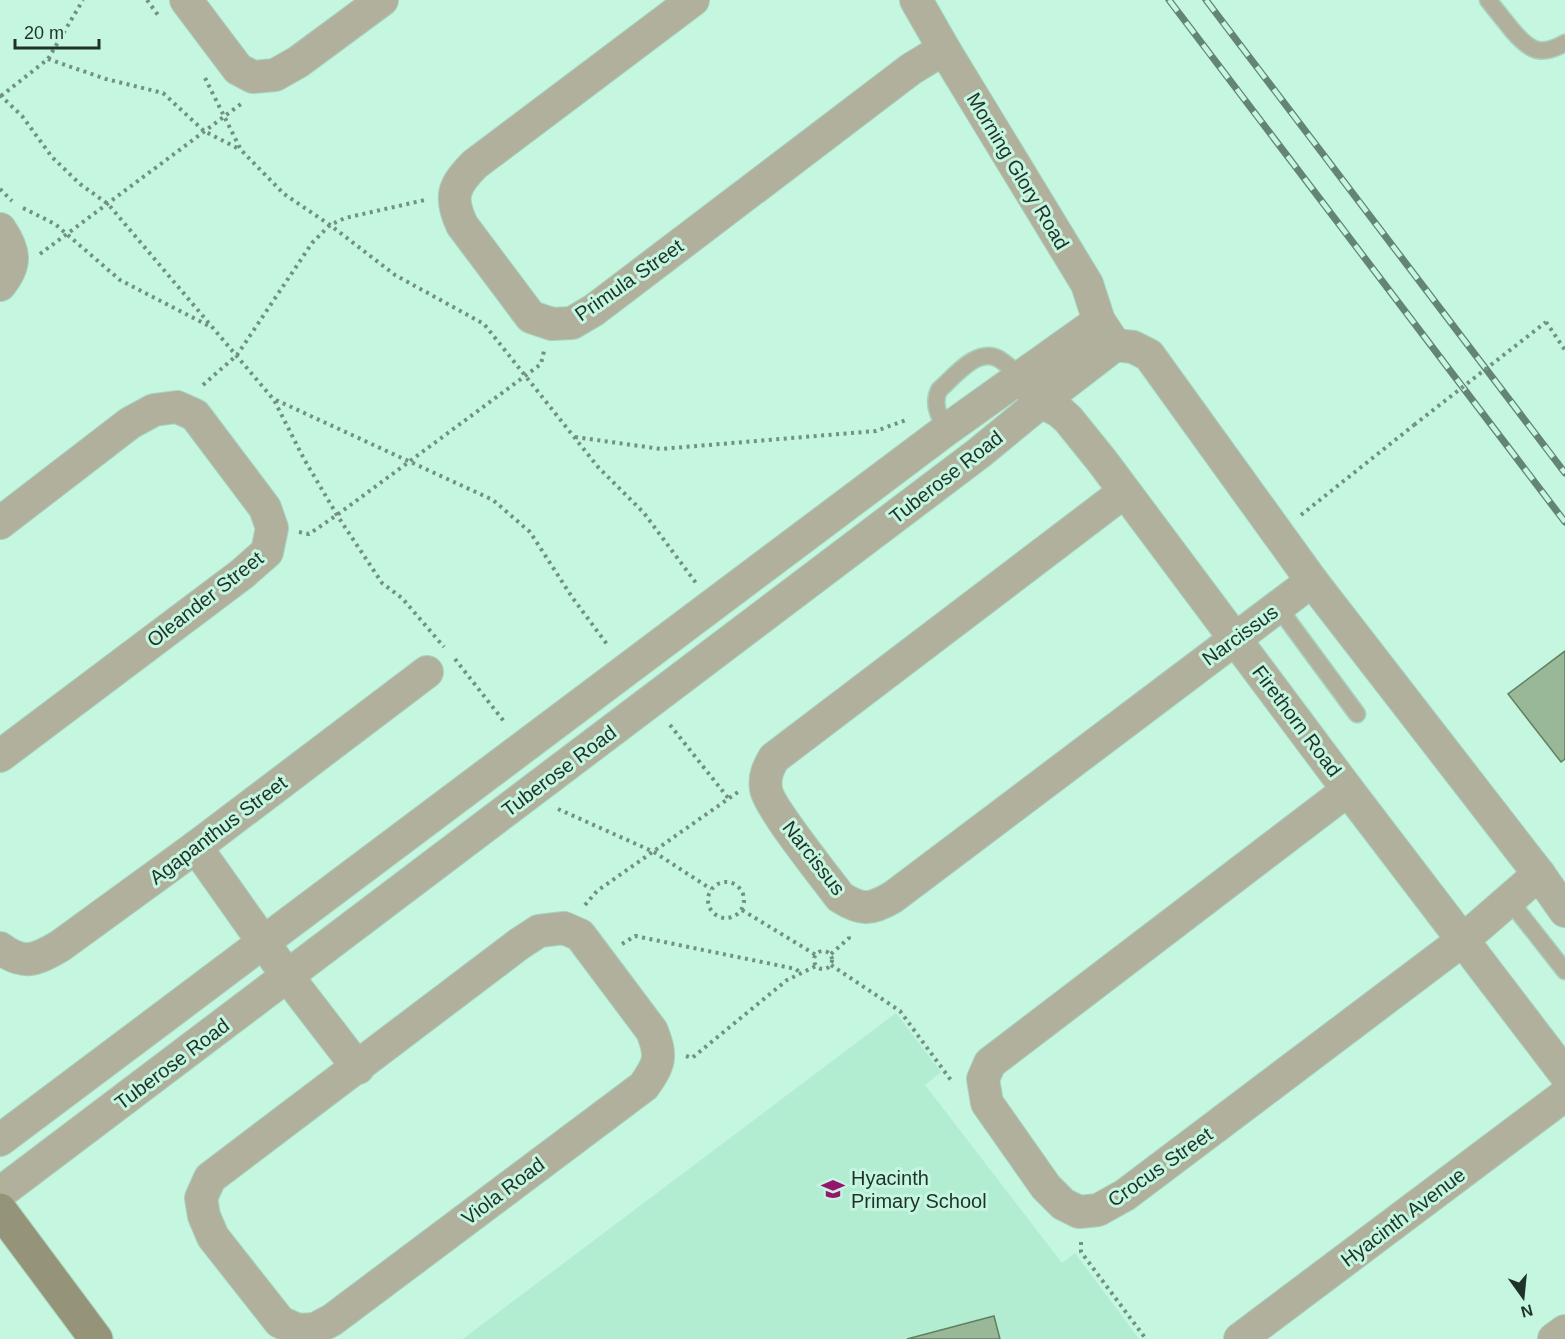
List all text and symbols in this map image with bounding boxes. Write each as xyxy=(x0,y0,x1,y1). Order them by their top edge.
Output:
scale bar xyxy=(15,12,99,50)
text: 20 m xyxy=(24,23,64,43)
street label: Morning Glory Road xyxy=(962,89,1074,253)
street label: Primula Street xyxy=(571,234,688,325)
street label: Tuberose Road xyxy=(885,426,1007,528)
street label: Oleander Street xyxy=(143,547,268,651)
street label: Narcissus xyxy=(1198,600,1282,670)
street label: Firethorn Road xyxy=(1248,661,1346,781)
street label: Tuberose Road xyxy=(498,721,620,821)
street label: Agapanthus Street xyxy=(145,771,291,889)
street label: Narcissus xyxy=(778,817,850,899)
street label: Tuberose Road xyxy=(111,1014,233,1114)
street label: Crocus Street xyxy=(1104,1123,1217,1211)
street label: Viola Road xyxy=(457,1153,549,1229)
street label: Hyacinth Avenue xyxy=(1337,1163,1469,1271)
place label: Hyacinth Primary School xyxy=(851,1167,987,1212)
school or university icon: Hyacinth Primary School xyxy=(820,1176,846,1202)
north arrow xyxy=(1493,1267,1553,1327)
text: N xyxy=(1519,1301,1535,1321)

